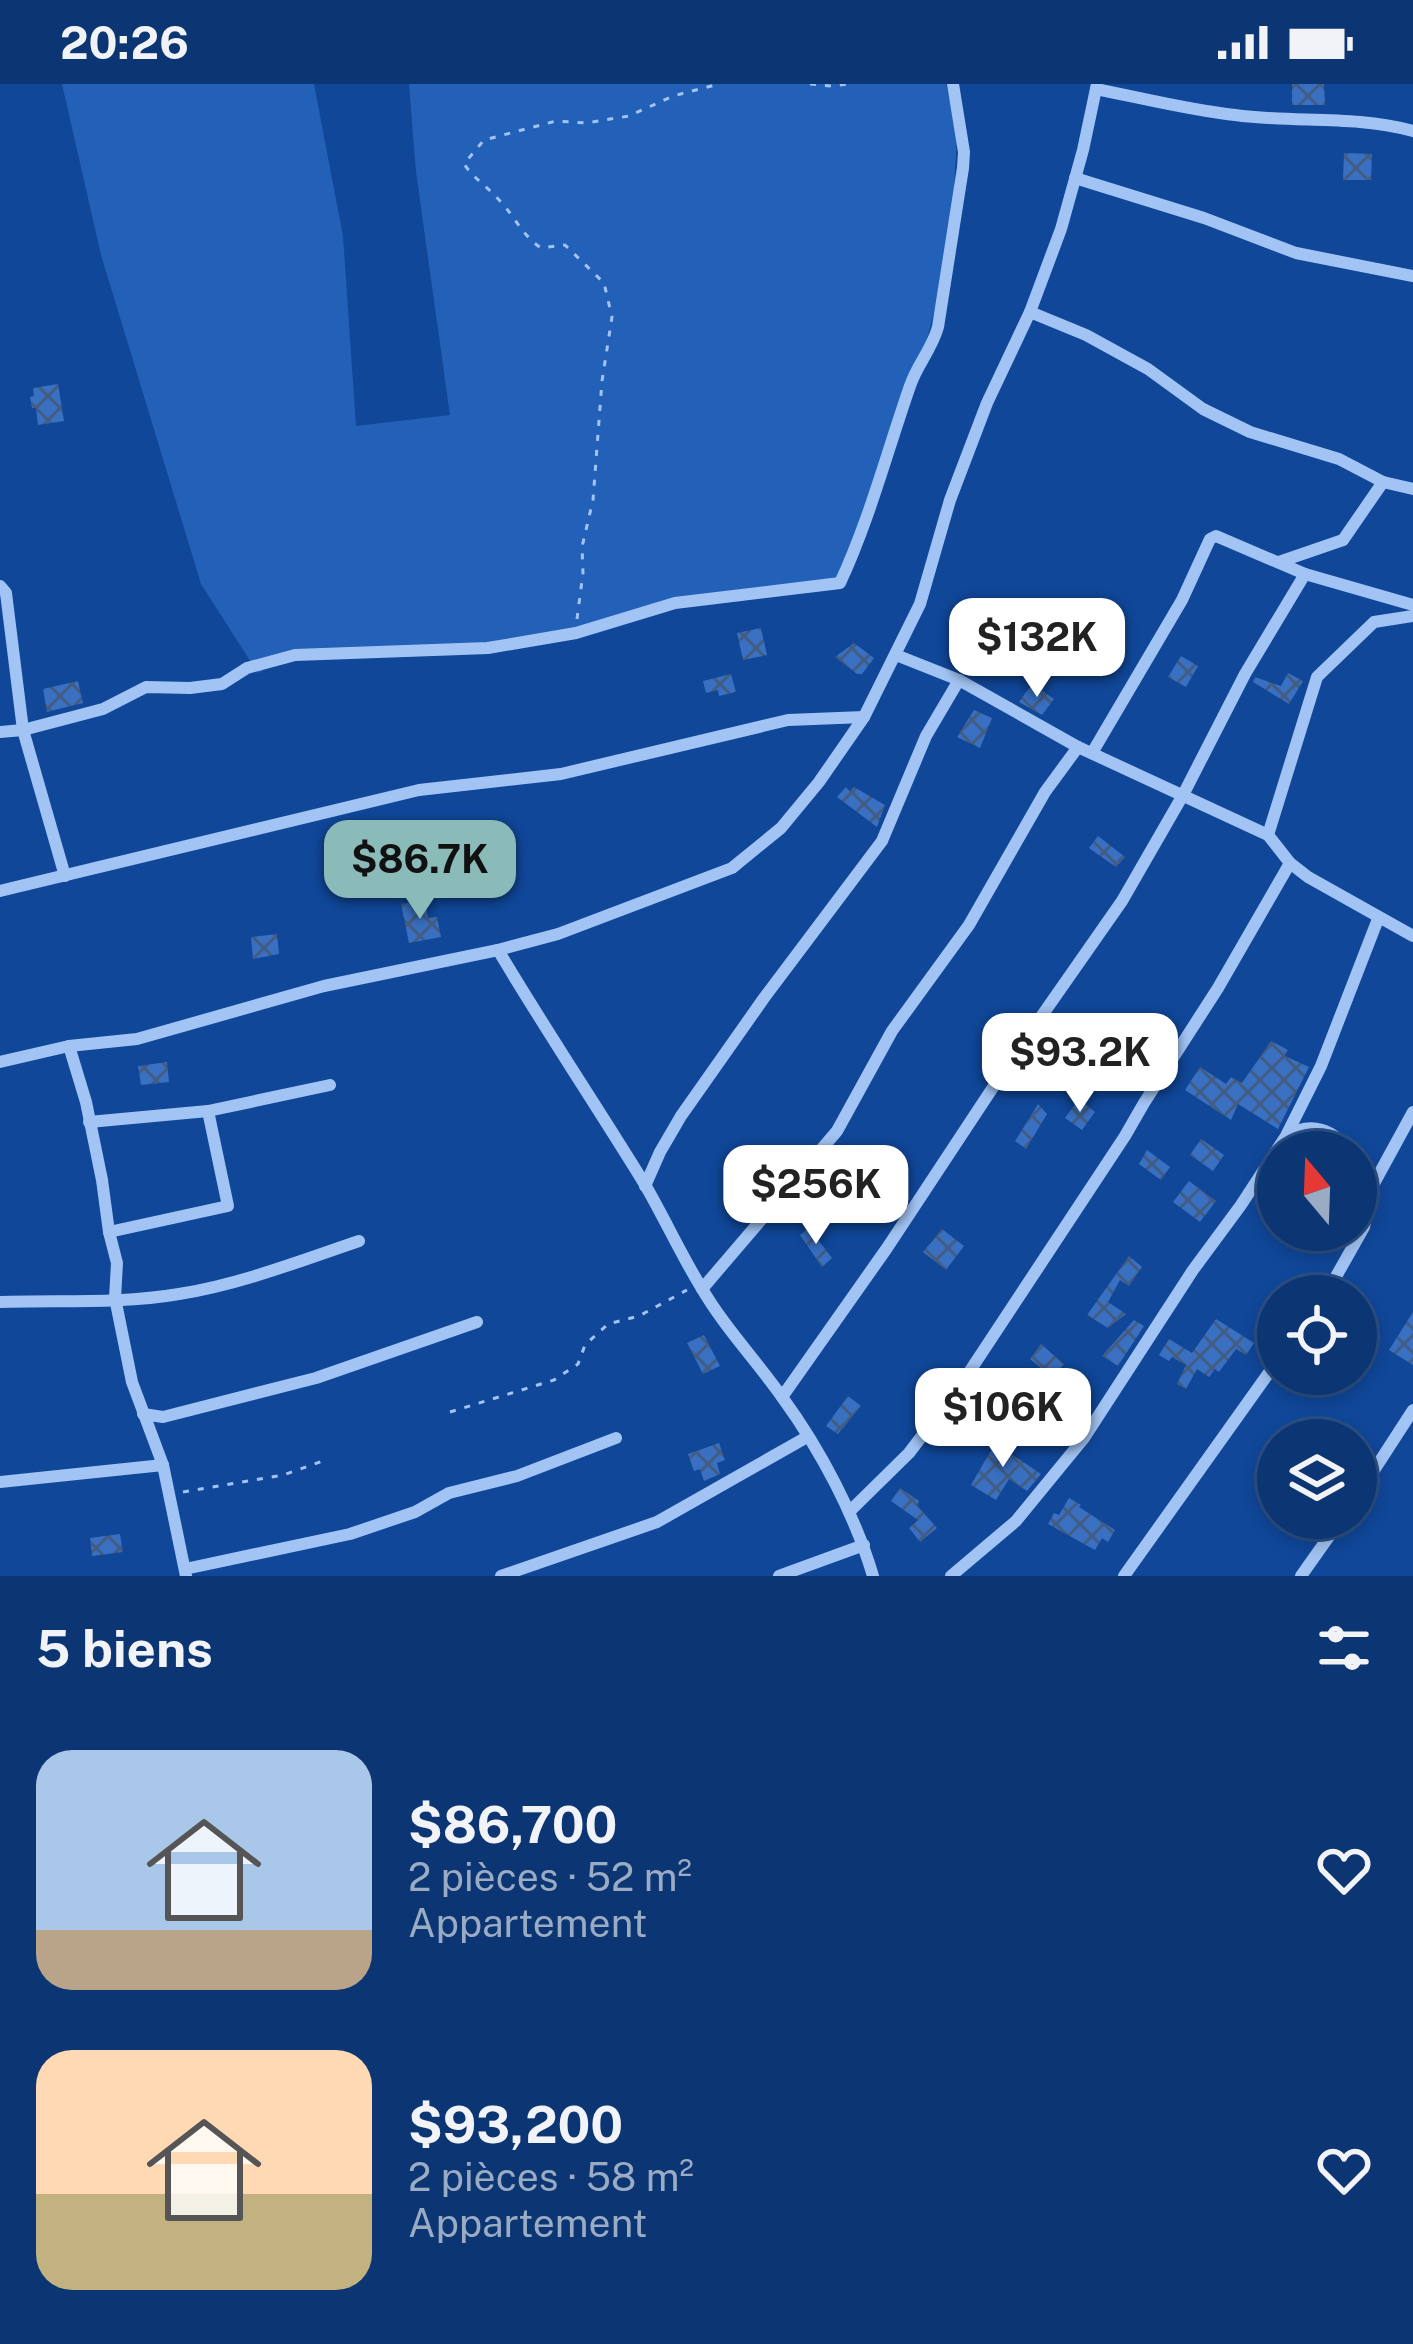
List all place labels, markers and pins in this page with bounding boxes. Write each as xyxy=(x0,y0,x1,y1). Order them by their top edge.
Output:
pin: $132K xyxy=(953,598,1121,700)
pin: $86.7K xyxy=(322,820,518,922)
pin: $93.2K xyxy=(982,1013,1178,1115)
pin: $256K xyxy=(732,1145,900,1247)
pin: $106K xyxy=(919,1368,1087,1470)

